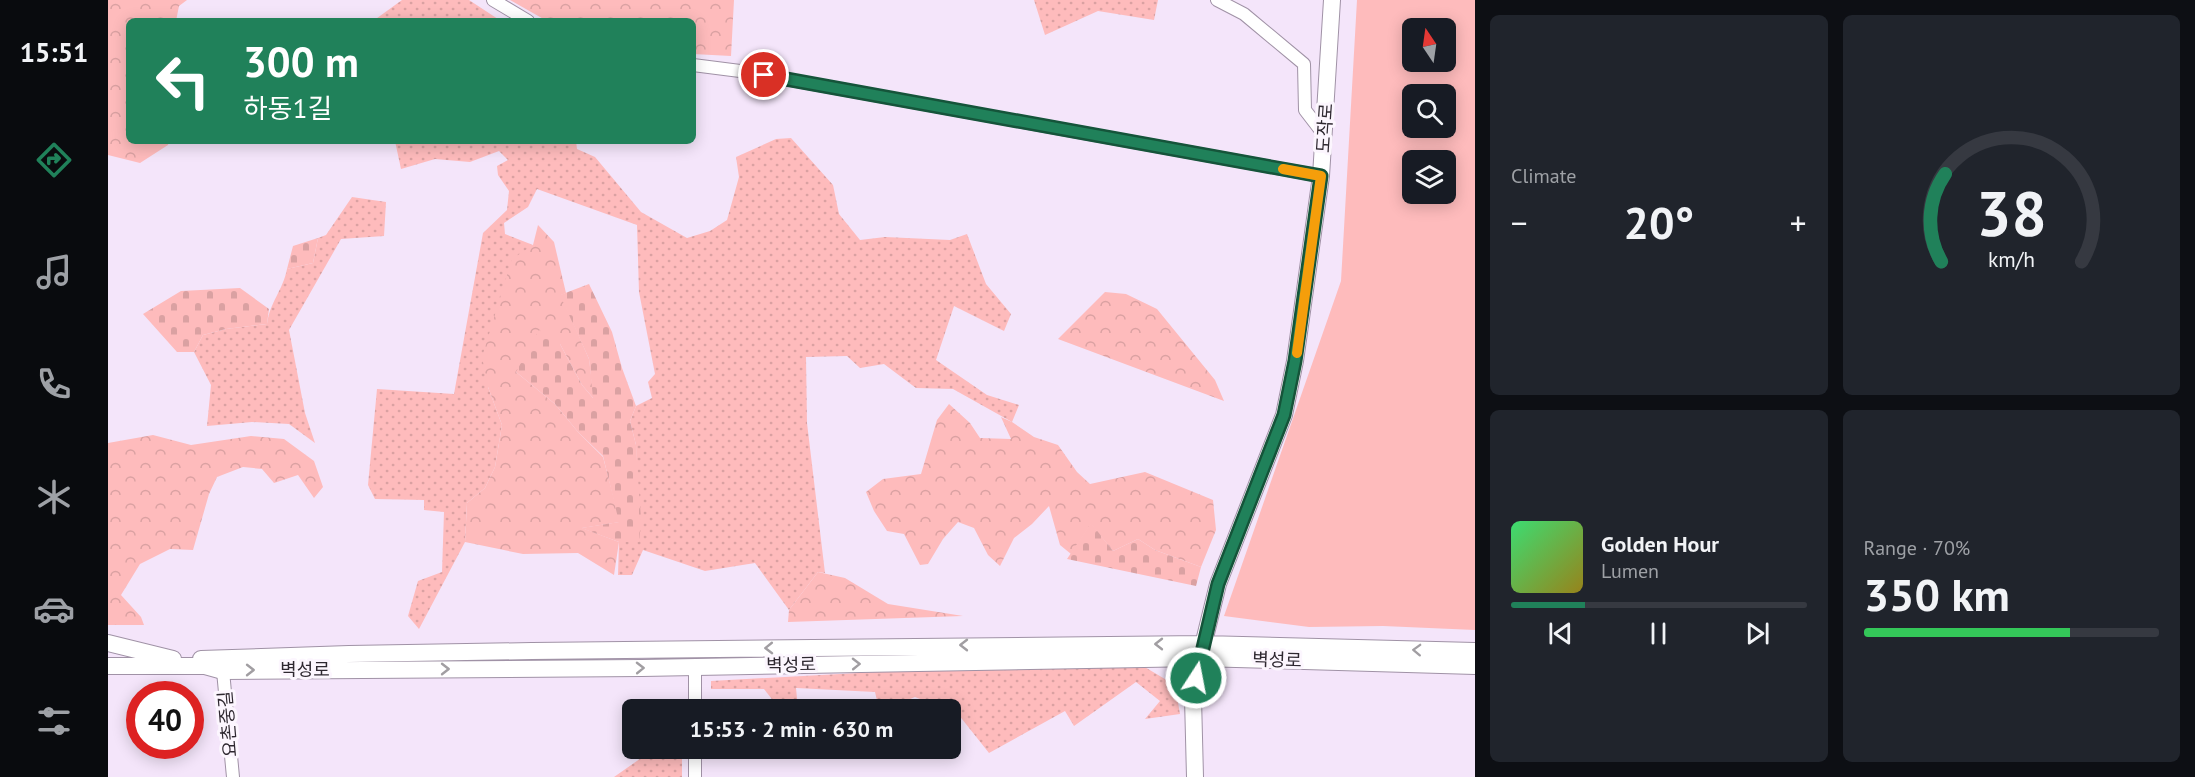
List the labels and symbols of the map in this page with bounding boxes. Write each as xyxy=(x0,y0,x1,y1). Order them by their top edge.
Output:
north arrow xyxy=(1402,18,1456,72)
pin xyxy=(738,49,789,100)
street label: 도작로 xyxy=(1311,102,1338,154)
one-way arrow xyxy=(1154,638,1163,650)
one-way arrow xyxy=(959,639,968,651)
one-way arrow xyxy=(764,642,773,654)
one-way arrow xyxy=(1412,643,1421,656)
position arrow xyxy=(1164,646,1228,710)
street label: 벽성로 xyxy=(1252,647,1302,672)
street label: 벽성로 xyxy=(766,653,816,676)
street label: 벽성로 xyxy=(280,658,330,681)
one-way arrow xyxy=(851,658,860,670)
one-way arrow xyxy=(635,662,644,674)
one-way arrow xyxy=(440,663,449,675)
one-way arrow xyxy=(245,664,254,677)
speed limit sign: 40 xyxy=(126,681,204,759)
street label: 요촌중길 xyxy=(213,690,242,758)

